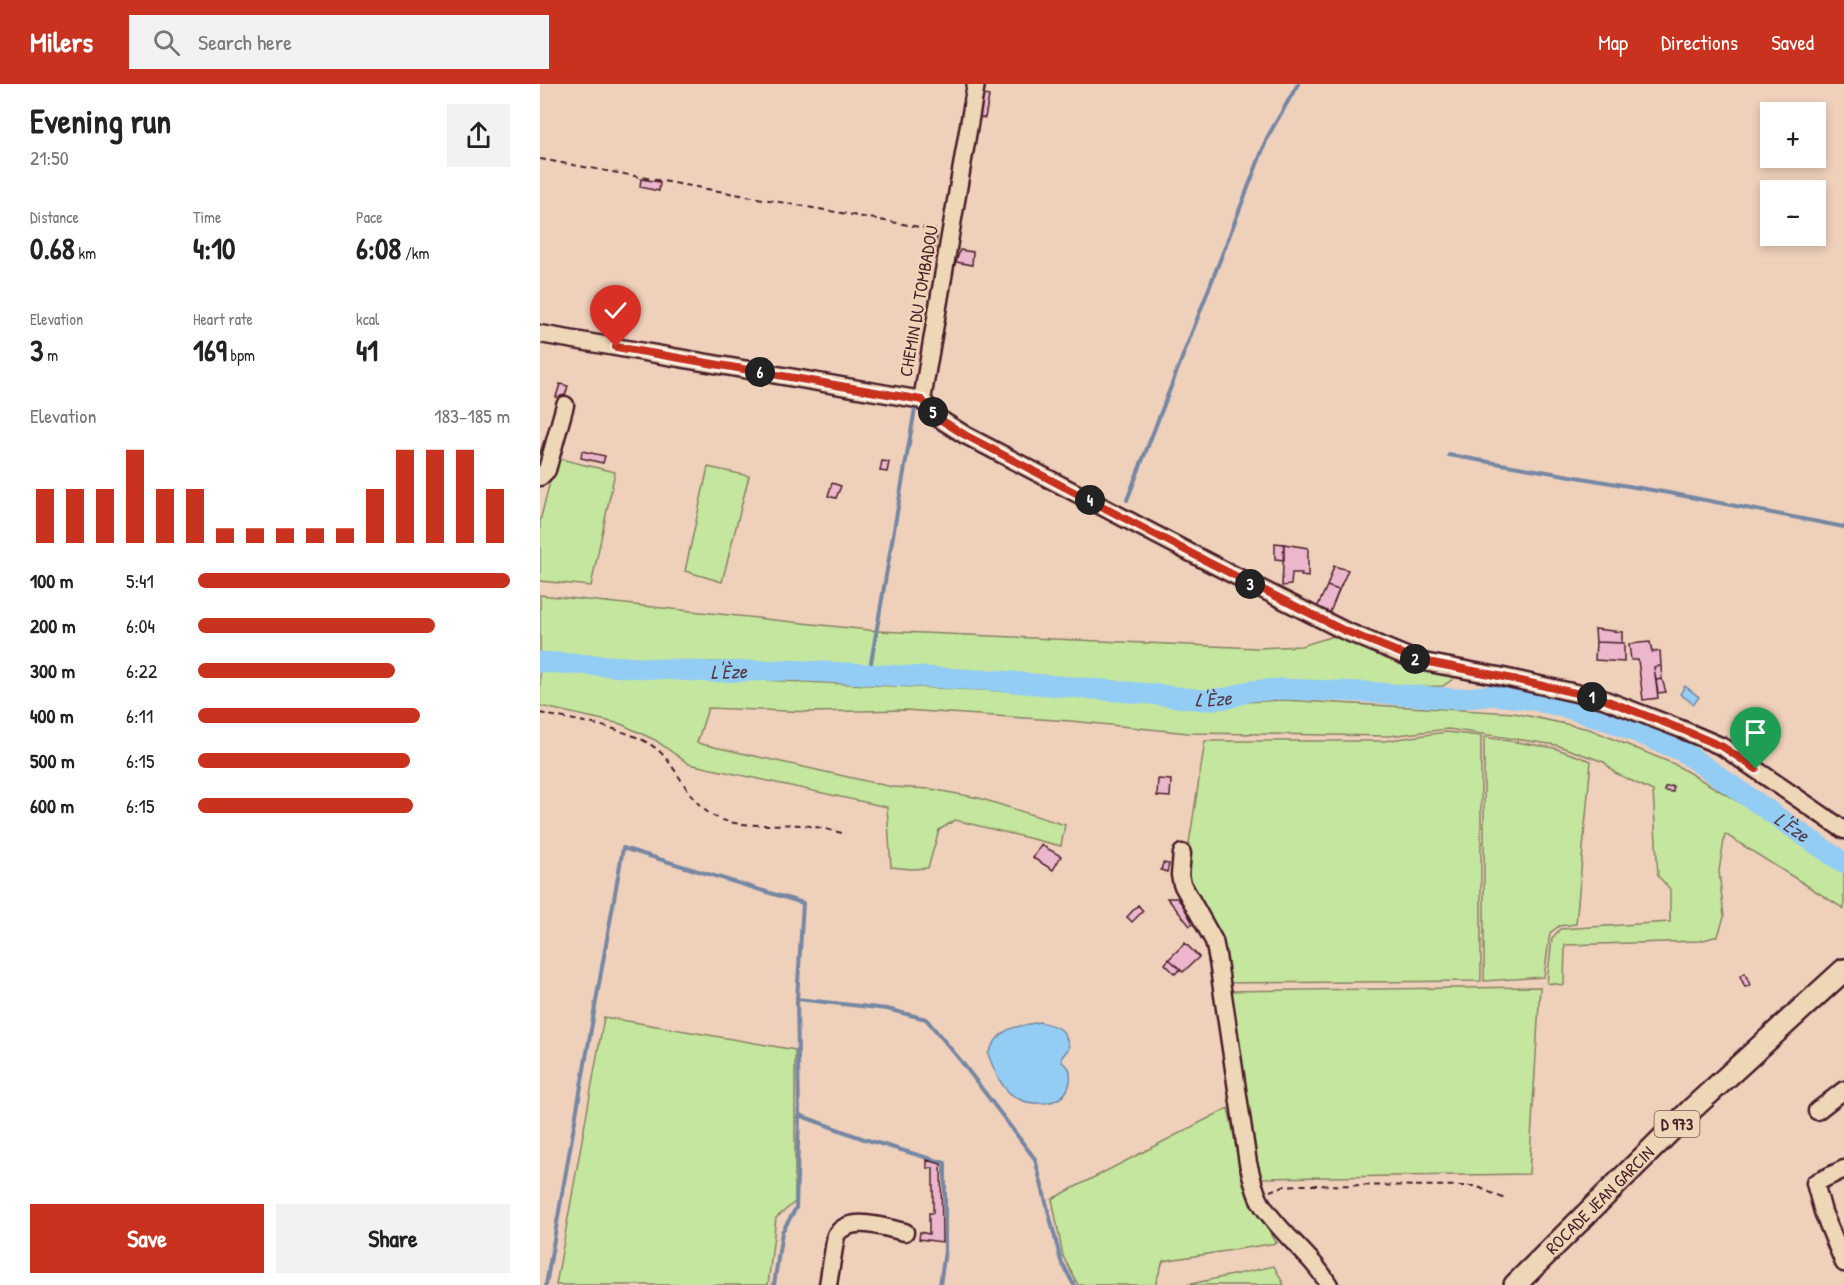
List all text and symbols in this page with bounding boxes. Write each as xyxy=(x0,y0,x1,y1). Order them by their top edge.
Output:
search box xyxy=(129,15,549,69)
text: Milers xyxy=(30,23,93,61)
icon: search xyxy=(150,26,183,59)
text: Search here xyxy=(198,27,292,57)
text: Map xyxy=(1598,28,1628,57)
text: Directions xyxy=(1661,28,1738,57)
text: Saved xyxy=(1771,28,1814,57)
text: Evening run xyxy=(30,99,171,143)
map controls xyxy=(1760,102,1826,246)
button: + xyxy=(1760,102,1826,168)
button: share xyxy=(447,104,510,167)
text: 21:50 xyxy=(30,144,69,171)
button: − xyxy=(1760,180,1826,246)
text: Distance xyxy=(30,206,79,228)
text: Time xyxy=(193,206,221,228)
text: Pace xyxy=(356,206,383,228)
street label: CHEMIN DU TOMBADOU xyxy=(893,223,944,378)
text: 0.68 xyxy=(30,228,75,268)
text: 4:10 xyxy=(193,228,236,268)
text: 6:08 xyxy=(356,228,401,268)
text: km xyxy=(75,242,96,264)
text: /km xyxy=(401,242,429,264)
pin xyxy=(590,285,641,347)
icon: check xyxy=(599,294,632,327)
text: Elevation xyxy=(30,308,83,330)
text: Heart rate xyxy=(193,308,253,330)
text: kcal xyxy=(356,308,379,330)
text: 3 xyxy=(30,330,43,370)
text: 169 xyxy=(193,330,227,370)
text: 41 xyxy=(356,330,378,370)
text: m xyxy=(43,344,58,366)
text: bpm xyxy=(227,344,255,366)
pin: 6 xyxy=(745,357,775,387)
text: 6 xyxy=(757,361,763,383)
pin: 5 xyxy=(918,397,948,427)
text: 5 xyxy=(930,401,936,423)
text: Elevation xyxy=(30,402,96,429)
text: 183–185 m xyxy=(434,402,510,429)
pin: 4 xyxy=(1075,485,1105,515)
text: 4 xyxy=(1087,489,1093,511)
text: 100 m xyxy=(30,567,73,594)
text: 5:41 xyxy=(126,567,154,594)
pin: 3 xyxy=(1235,569,1265,599)
text: 3 xyxy=(1246,573,1254,595)
text: 200 m xyxy=(30,612,75,639)
text: 6:04 xyxy=(126,612,155,639)
pin: 2 xyxy=(1400,644,1430,674)
text: 2 xyxy=(1411,648,1419,670)
text: 300 m xyxy=(30,657,75,684)
text: 6:22 xyxy=(126,657,157,684)
water label: L'Èze xyxy=(710,657,748,685)
pin: 1 xyxy=(1577,682,1607,712)
water label: L'Èze xyxy=(1194,684,1234,713)
text: 1 xyxy=(1589,686,1595,708)
text: 400 m xyxy=(30,702,74,729)
text: 6:11 xyxy=(126,702,153,729)
pin xyxy=(1730,707,1781,769)
icon: arrive xyxy=(1739,716,1772,749)
text: 500 m xyxy=(30,747,75,774)
text: 6:15 xyxy=(126,747,154,774)
text: 600 m xyxy=(30,792,74,819)
text: 6:15 xyxy=(126,792,154,819)
water label: L'Èze xyxy=(1770,805,1816,848)
road number: D 973 xyxy=(1654,1111,1700,1137)
street label: ROCADE JEAN GARCIN xyxy=(1540,1140,1660,1260)
button: Save xyxy=(30,1204,264,1273)
button: Share xyxy=(276,1204,510,1273)

